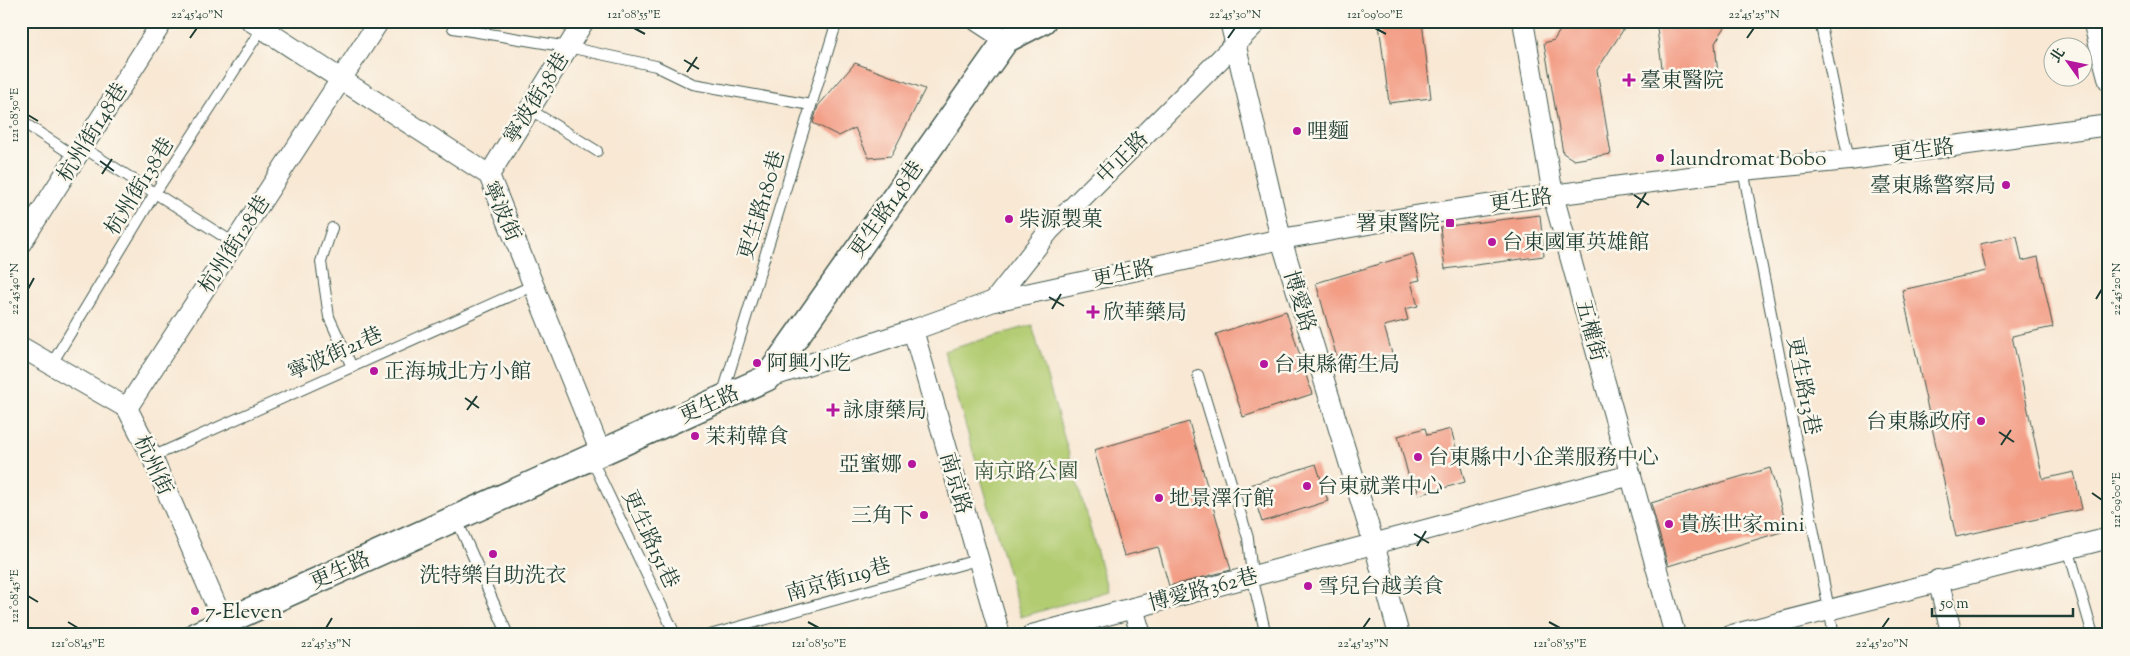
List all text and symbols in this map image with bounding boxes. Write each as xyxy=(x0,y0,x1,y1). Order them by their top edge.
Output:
text: 22°45'40"N xyxy=(171,6,223,24)
text: 121°08'55"E xyxy=(608,6,661,24)
text: 22°45'30"N xyxy=(1209,6,1261,24)
text: 121°09'00"E xyxy=(1347,6,1404,24)
text: 22°45'25"N xyxy=(1729,6,1780,24)
north arrow xyxy=(2042,38,2092,88)
text: 北 xyxy=(2047,45,2071,67)
street label: 寧波街38巷 xyxy=(498,47,578,151)
place label: 臺東醫院 xyxy=(1640,67,1724,97)
marker: 臺東醫院 xyxy=(1622,73,1636,87)
street label: 杭州街148巷 xyxy=(51,78,136,189)
text: 121°08'50"E xyxy=(6,87,24,142)
place label: 哩麵 xyxy=(1307,118,1349,148)
marker: 哩麵 xyxy=(1291,125,1303,137)
street label: 中正路 xyxy=(1091,126,1156,191)
street label: 杭州街138巷 xyxy=(99,132,183,242)
street label: 更生路 xyxy=(1890,133,1957,171)
place label: laundromat Bobo xyxy=(1670,145,1827,175)
street label: 更生路180巷 xyxy=(732,147,794,264)
marker: laundromat Bobo xyxy=(1654,152,1666,164)
street label: 更生路148巷 xyxy=(843,156,932,265)
place label: 臺東縣警察局 xyxy=(1870,172,1996,202)
street label: 寧波街 xyxy=(474,177,527,247)
marker: 臺東縣警察局 xyxy=(2000,179,2012,191)
street label: 更生路 xyxy=(1488,183,1555,221)
street label: 杭州街128巷 xyxy=(193,190,279,300)
place label: 柴源製菓 xyxy=(1019,206,1103,236)
place label: 署東醫院 xyxy=(1356,210,1440,240)
marker: 柴源製菓 xyxy=(1003,213,1015,225)
marker: 署東醫院 xyxy=(1444,217,1456,229)
place label: 台東國軍英雄館 xyxy=(1502,229,1649,259)
marker: 台東國軍英雄館 xyxy=(1486,236,1498,248)
street label: 更生路 xyxy=(1089,254,1157,296)
text: 22°45'20"N xyxy=(2108,262,2126,315)
text: 22°45'40"N xyxy=(6,263,24,315)
street label: 博愛路 xyxy=(1275,267,1322,336)
street label: 五權街 xyxy=(1566,296,1612,365)
place label: 欣華藥局 xyxy=(1103,299,1187,329)
marker: 欣華藥局 xyxy=(1087,306,1099,318)
street label: 寧波街21巷 xyxy=(284,321,388,389)
street label: 更生路13巷 xyxy=(1778,335,1826,438)
place label: 阿興小吃 xyxy=(767,350,851,380)
place label: 台東縣衛生局 xyxy=(1274,351,1400,381)
marker: 阿興小吃 xyxy=(751,357,763,369)
place label: 正海城北方小館 xyxy=(384,358,531,388)
marker: 台東縣衛生局 xyxy=(1258,358,1270,370)
marker: 正海城北方小館 xyxy=(368,365,380,377)
street label: 更生路 xyxy=(675,379,745,432)
place label: 詠康藥局 xyxy=(843,397,927,427)
marker: 詠康藥局 xyxy=(827,404,839,416)
place label: 台東縣政府 xyxy=(1866,408,1971,438)
marker: 台東縣政府 xyxy=(1975,415,1987,427)
place label: 茉莉韓食 xyxy=(705,423,789,453)
marker: 茉莉韓食 xyxy=(689,430,701,442)
street label: 杭州街 xyxy=(125,431,179,501)
place label: 台東縣中小企業服務中心 xyxy=(1428,444,1659,474)
street label: 南京路 xyxy=(931,449,977,518)
place label: 亞蜜娜 xyxy=(839,451,902,481)
marker: 台東縣中小企業服務中心 xyxy=(1412,451,1424,463)
marker: 亞蜜娜 xyxy=(906,458,918,470)
park label: 南京路公園 xyxy=(974,458,1079,488)
text: 121°09'00"E xyxy=(2108,471,2126,528)
place label: 台東就業中心 xyxy=(1317,473,1443,503)
marker: 台東就業中心 xyxy=(1301,480,1313,492)
place label: 地景澤行館 xyxy=(1169,485,1274,515)
street label: 更生路151巷 xyxy=(613,486,685,594)
marker: 地景澤行館 xyxy=(1153,492,1165,504)
place label: 三角下 xyxy=(851,502,914,532)
marker: 三角下 xyxy=(918,509,930,521)
place label: 貴族世家mini xyxy=(1679,511,1805,541)
marker: 貴族世家mini xyxy=(1663,518,1675,530)
street label: 更生路 xyxy=(306,545,376,598)
marker: 洗特樂自助洗衣 xyxy=(487,548,499,560)
street label: 南京街119巷 xyxy=(782,552,895,610)
place label: 洗特樂自助洗衣 xyxy=(420,562,567,592)
street label: 博愛路362巷 xyxy=(1145,562,1262,620)
text: 121°08'45"E xyxy=(6,568,24,623)
place label: 雪兒台越美食 xyxy=(1318,573,1444,603)
marker: 雪兒台越美食 xyxy=(1302,580,1314,592)
scale bar xyxy=(1932,586,2074,618)
text: 50 m xyxy=(1939,594,1969,615)
place label: 7-Eleven xyxy=(205,598,283,628)
marker: 7-Eleven xyxy=(189,605,201,617)
text: 121°08'45"E xyxy=(51,635,106,653)
text: 22°45'35"N xyxy=(301,635,352,653)
text: 121°08'50"E xyxy=(792,635,847,653)
text: 22°45'25"N xyxy=(1338,635,1389,653)
text: 121°08'55"E xyxy=(1534,635,1587,653)
text: 22°45'20"N xyxy=(1856,635,1909,653)

